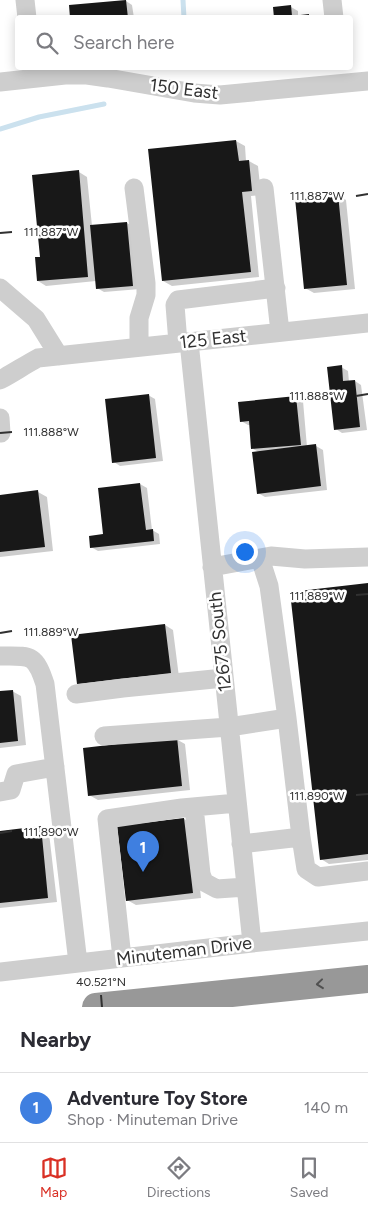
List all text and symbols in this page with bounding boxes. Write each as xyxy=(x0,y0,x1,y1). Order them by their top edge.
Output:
search box xyxy=(15,15,353,70)
icon: search xyxy=(33,29,61,57)
text: Search here xyxy=(73,31,175,54)
street label: 150 East xyxy=(149,74,220,104)
text: 111.887°W xyxy=(290,189,345,203)
text: 111.887°W xyxy=(24,225,79,239)
street label: 125 East xyxy=(178,325,248,353)
text: 111.888°W xyxy=(289,389,345,403)
text: 111.888°W xyxy=(23,425,79,439)
your location xyxy=(232,539,258,565)
text: 111.889°W xyxy=(290,589,345,603)
street label: 12675 South xyxy=(204,591,236,693)
text: 111.889°W xyxy=(24,625,79,639)
text: 111.890°W xyxy=(289,789,345,803)
text: 111.890°W xyxy=(23,825,79,839)
pin: 1 xyxy=(127,831,159,872)
street label: Minuteman Drive xyxy=(115,932,253,970)
text: 40.521°N xyxy=(76,975,126,989)
one-way arrow xyxy=(315,978,323,989)
text: Nearby xyxy=(20,1027,91,1052)
text: Adventure Toy Store xyxy=(67,1087,248,1110)
text: 1 xyxy=(33,1098,39,1117)
text: 140 m xyxy=(304,1098,348,1117)
text: Shop · Minuteman Drive xyxy=(67,1110,238,1129)
tab: Map xyxy=(40,1154,68,1201)
tab: Directions xyxy=(147,1154,211,1201)
tab: Saved xyxy=(290,1154,328,1201)

